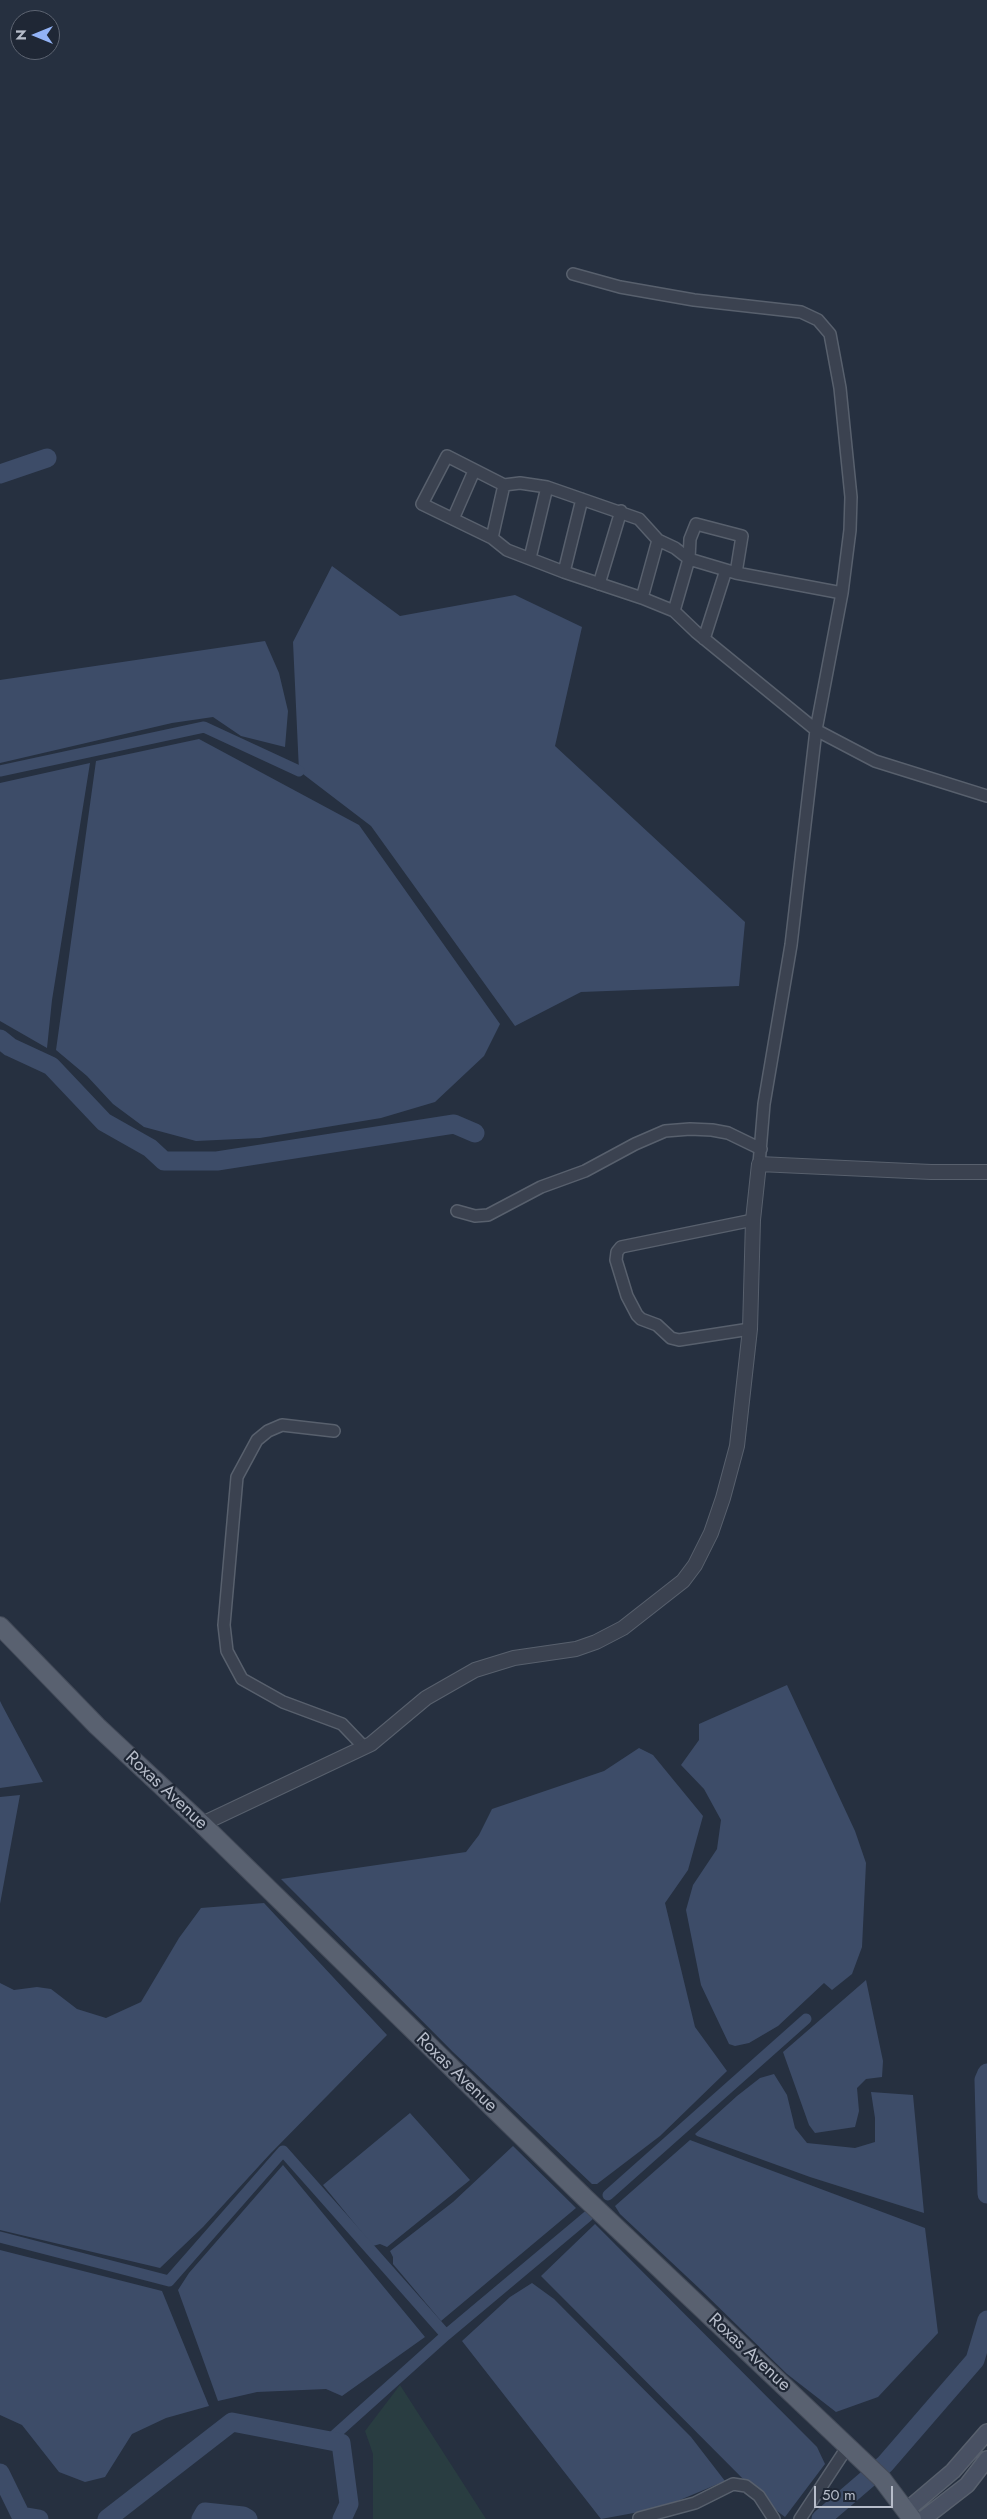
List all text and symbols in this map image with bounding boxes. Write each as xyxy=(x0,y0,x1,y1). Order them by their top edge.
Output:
north arrow xyxy=(10,10,60,60)
text: N xyxy=(11,29,31,41)
street label: Roxas Avenue xyxy=(120,1747,212,1835)
street label: Roxas Avenue xyxy=(411,2029,501,2117)
street label: Roxas Avenue xyxy=(703,2309,795,2397)
scale bar xyxy=(817,2476,896,2508)
text: 50 m xyxy=(822,2484,856,2506)

